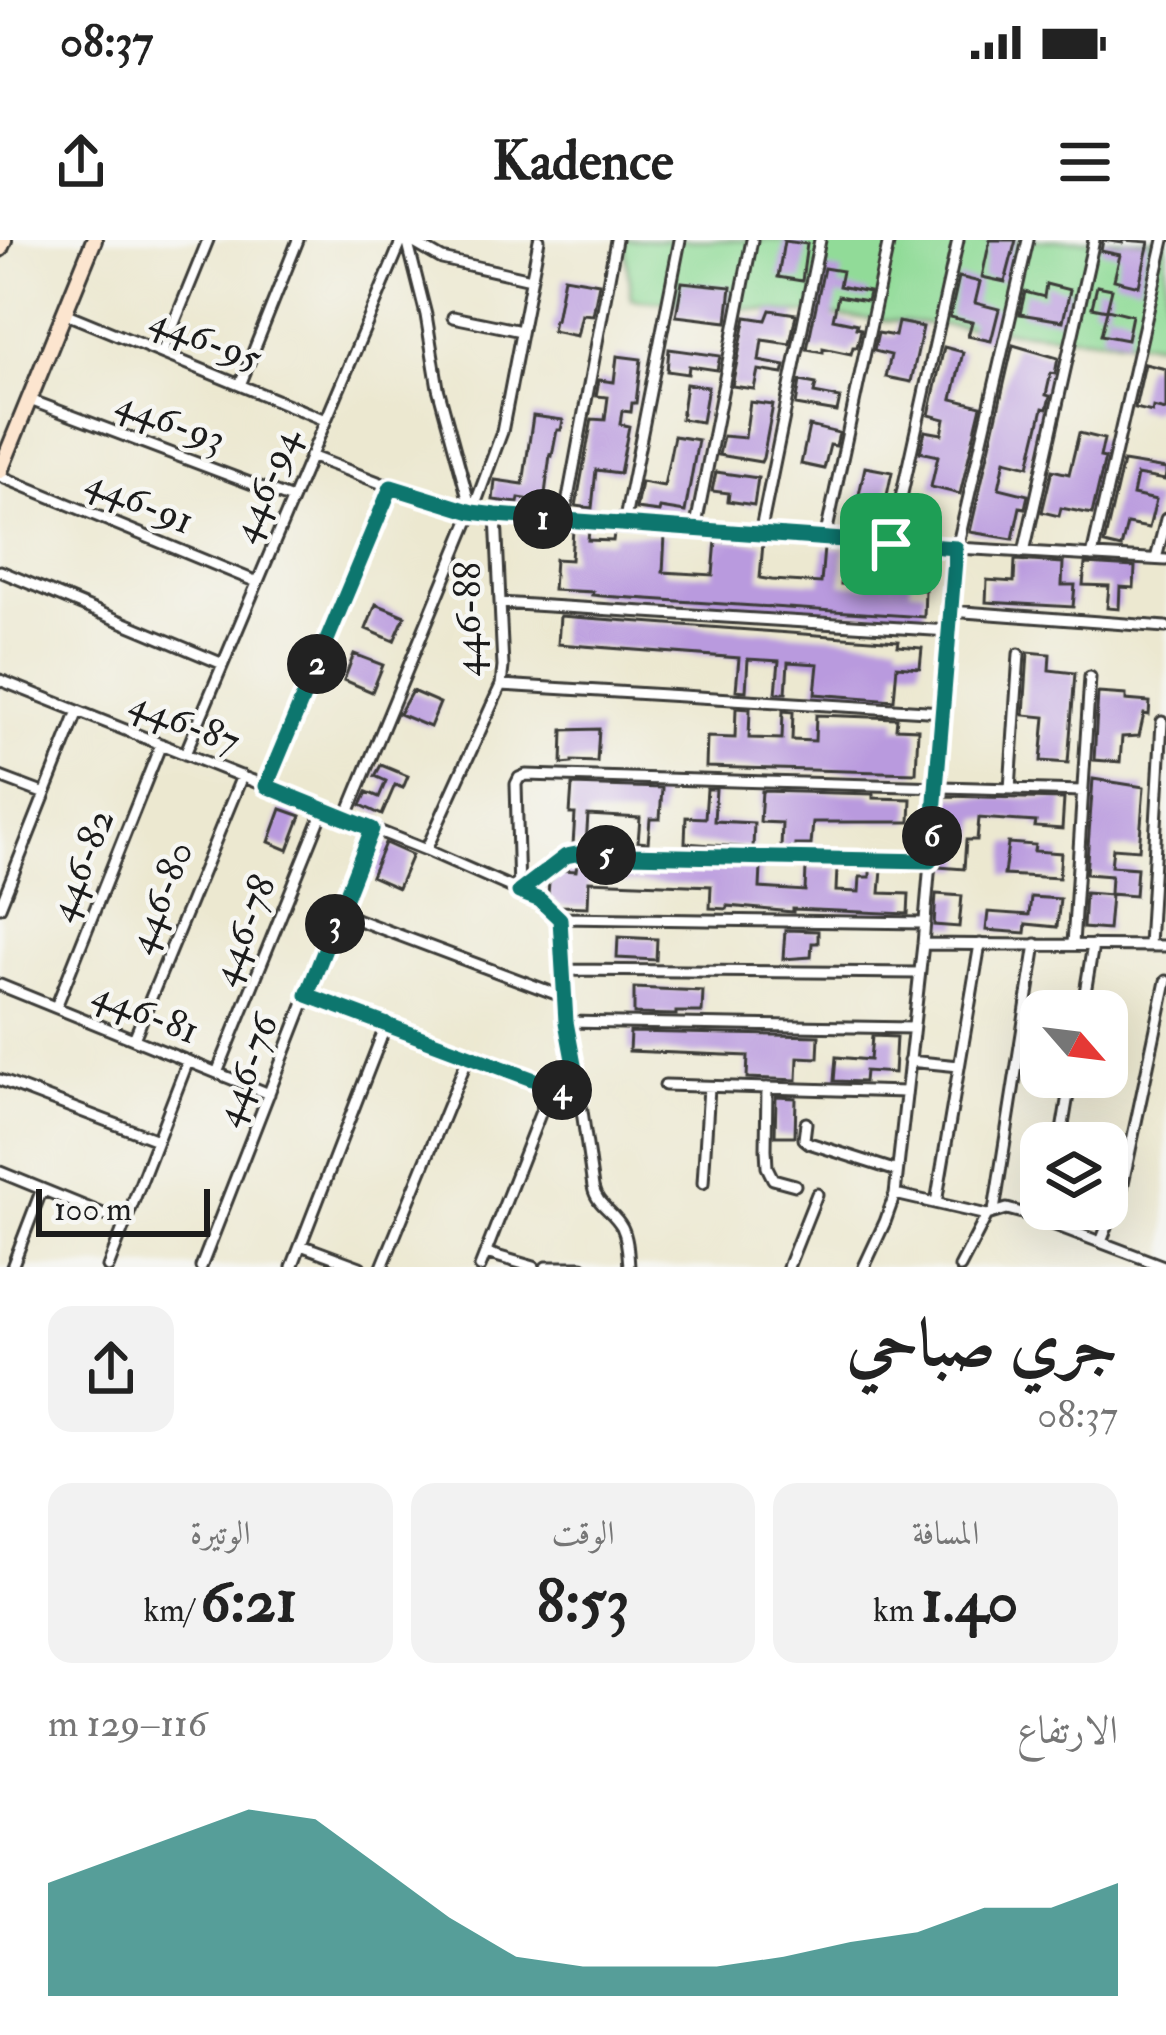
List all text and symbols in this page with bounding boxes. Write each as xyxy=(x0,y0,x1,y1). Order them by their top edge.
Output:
text: 08:37 xyxy=(60,14,153,70)
text: Kadence xyxy=(492,128,674,196)
icon: share xyxy=(48,129,114,195)
icon: menu xyxy=(1052,129,1118,195)
street label: 446-95 xyxy=(143,295,269,383)
street label: 446-93 xyxy=(109,378,233,464)
street label: 446-94 xyxy=(219,419,312,549)
street label: 446-91 xyxy=(79,457,201,545)
pin: 1 xyxy=(513,489,573,549)
pin xyxy=(840,493,942,595)
text: 1 xyxy=(537,498,549,539)
icon: arrive xyxy=(858,511,924,577)
street label: 446-88 xyxy=(443,562,492,676)
pin: 2 xyxy=(287,634,347,694)
text: 2 xyxy=(309,643,325,684)
street label: 446-87 xyxy=(123,678,247,766)
street label: 446-82 xyxy=(37,802,125,928)
pin: 6 xyxy=(902,806,962,866)
text: 6 xyxy=(924,815,940,856)
pin: 5 xyxy=(576,825,636,885)
street label: 446-80 xyxy=(115,834,205,960)
text: 5 xyxy=(599,834,613,875)
street label: 446-78 xyxy=(199,868,287,992)
pin: 3 xyxy=(305,894,365,954)
text: 3 xyxy=(329,903,341,944)
street label: 446-81 xyxy=(86,969,206,1055)
north arrow xyxy=(1020,990,1128,1098)
map controls xyxy=(1020,990,1128,1230)
street label: 446-76 xyxy=(202,1005,290,1133)
pin: 4 xyxy=(532,1060,592,1120)
text: 4 xyxy=(553,1069,571,1110)
button: layers xyxy=(1020,1122,1128,1230)
scale bar xyxy=(36,1183,210,1236)
text: 100 m xyxy=(54,1189,132,1230)
text: جري صباحي xyxy=(846,1303,1118,1386)
button: share xyxy=(48,1306,174,1432)
text: 08:37 xyxy=(1037,1390,1118,1439)
text: الوتيرة xyxy=(190,1513,251,1554)
text: الوقت xyxy=(551,1513,615,1554)
text: المسافة xyxy=(912,1513,979,1554)
text: 6:21 xyxy=(200,1565,297,1640)
text: 8:53 xyxy=(537,1565,629,1640)
text: 1.40 xyxy=(921,1565,1018,1640)
text: /km xyxy=(143,1590,200,1631)
text: km xyxy=(873,1590,921,1631)
text: 116–129 m xyxy=(48,1699,207,1748)
text: الارتفاع xyxy=(1017,1706,1118,1755)

